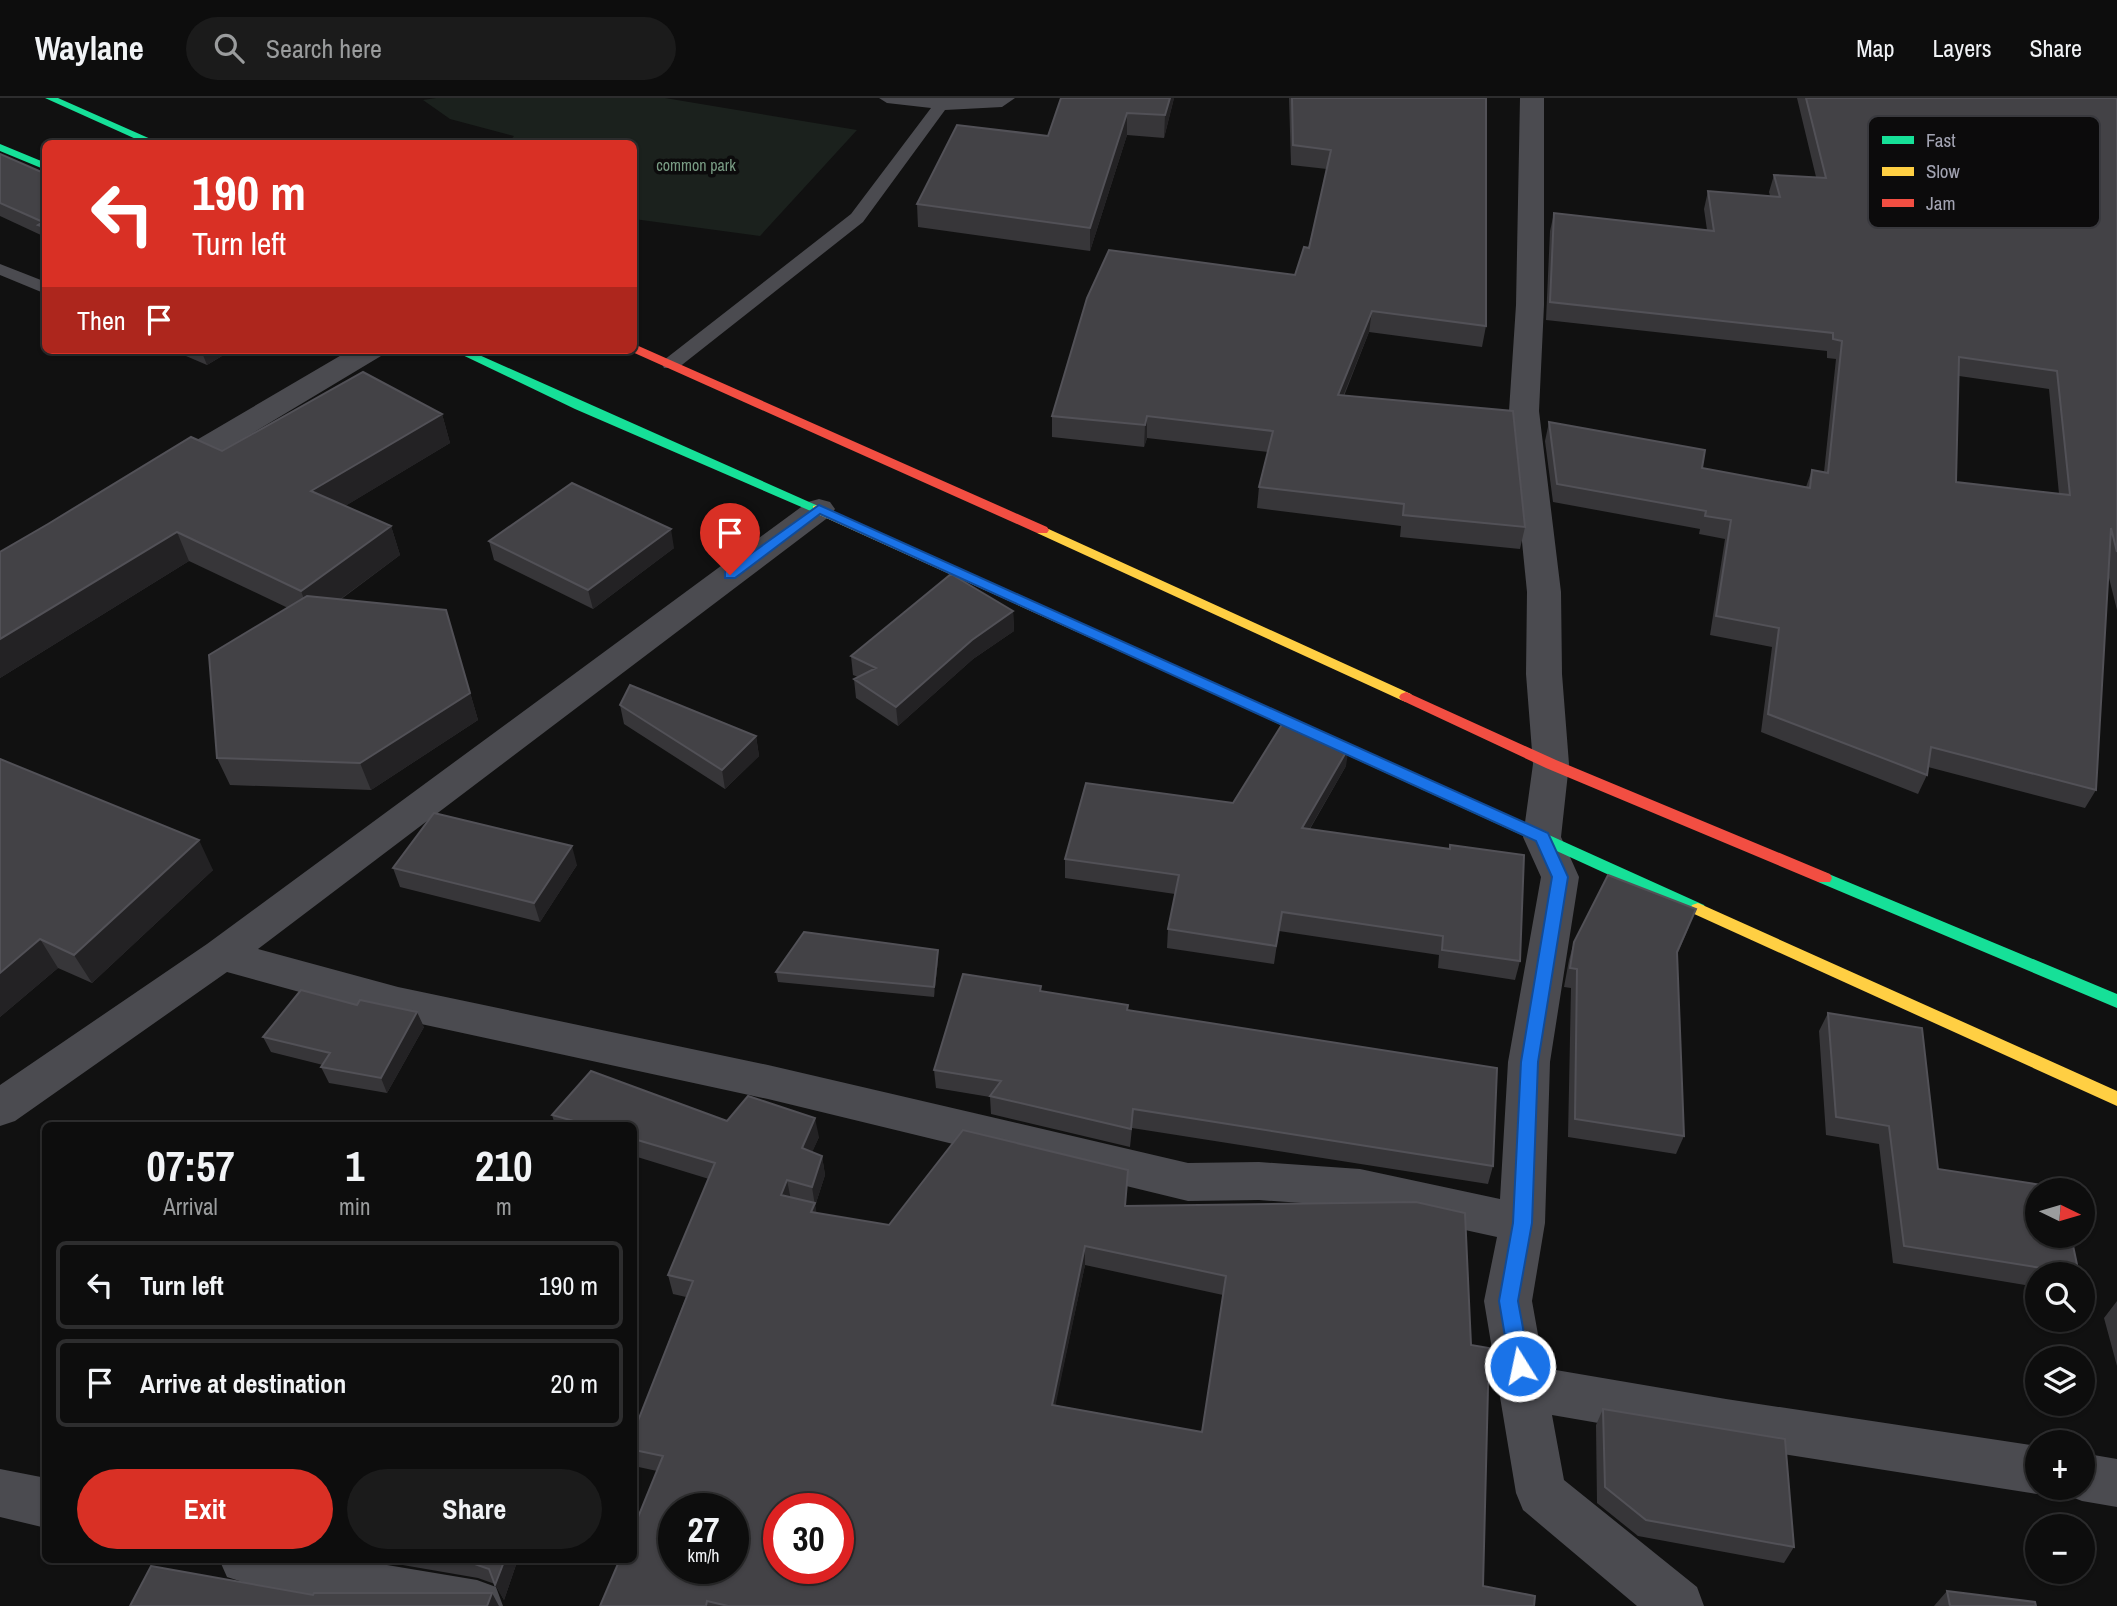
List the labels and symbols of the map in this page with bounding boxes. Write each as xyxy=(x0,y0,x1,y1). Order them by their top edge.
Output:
legend xyxy=(1868,116,2100,228)
text: Fast xyxy=(1926,127,1956,153)
park label: common park xyxy=(656,154,736,176)
text: Slow xyxy=(1926,158,1961,184)
text: Jam xyxy=(1926,190,1955,216)
pin xyxy=(700,503,760,575)
north arrow xyxy=(2025,1178,2095,1248)
position arrow xyxy=(1483,1329,1557,1403)
speed limit sign: 30 xyxy=(763,1493,854,1584)

